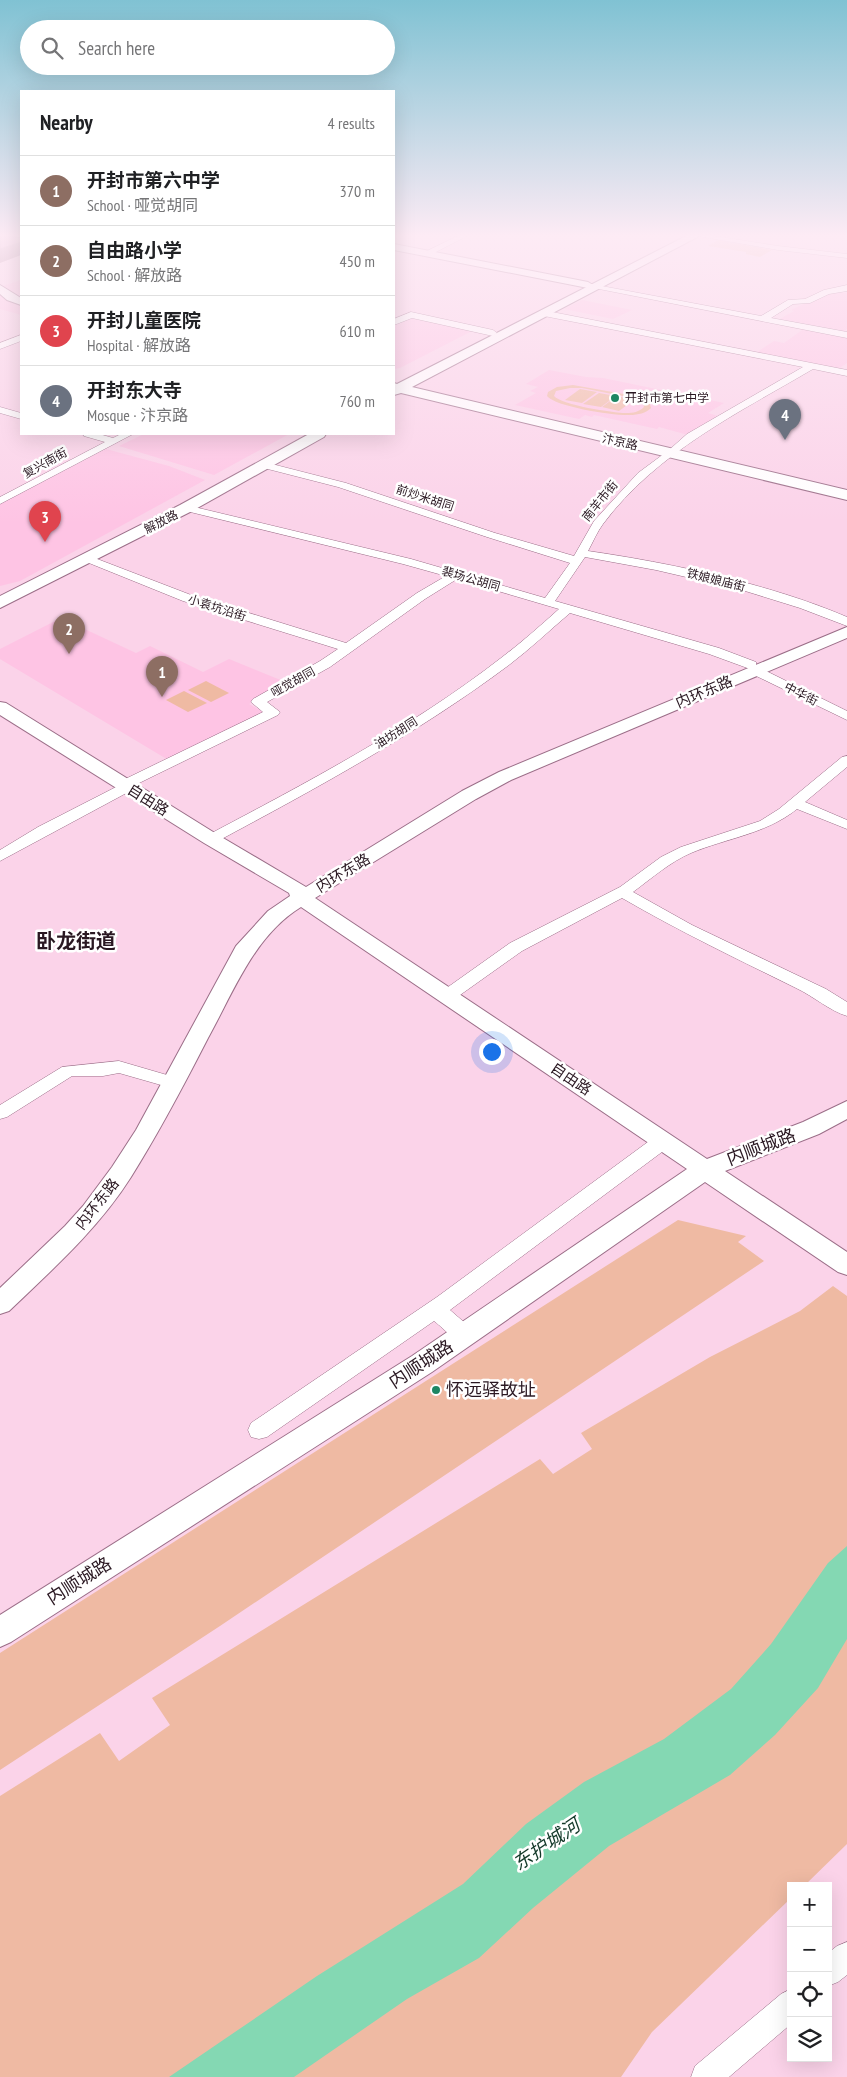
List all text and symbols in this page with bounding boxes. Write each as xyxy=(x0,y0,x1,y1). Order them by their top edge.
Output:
search box xyxy=(20,20,395,75)
icon: search xyxy=(38,34,66,62)
text: Search here xyxy=(78,36,155,60)
text: Nearby xyxy=(40,109,93,136)
text: 4 results xyxy=(328,113,375,133)
text: 开封市第六中学 xyxy=(87,168,220,192)
text: 1 xyxy=(52,181,60,201)
text: 370 m xyxy=(340,181,375,201)
text: School · 哑觉胡同 xyxy=(87,195,198,215)
text: 自由路小学 xyxy=(87,238,182,262)
text: 2 xyxy=(52,251,60,271)
text: 450 m xyxy=(340,251,375,271)
text: School · 解放路 xyxy=(87,265,182,285)
text: 开封儿童医院 xyxy=(87,308,201,332)
text: 3 xyxy=(52,321,60,341)
text: 610 m xyxy=(340,321,375,341)
text: Hospital · 解放路 xyxy=(87,335,191,355)
text: 开封东大寺 xyxy=(87,378,182,402)
place label: 开封市第七中学 xyxy=(625,390,709,405)
text: 4 xyxy=(52,391,60,411)
text: 760 m xyxy=(340,391,375,411)
marker: 开封市第七中学 xyxy=(609,392,621,404)
pin: 4 xyxy=(769,399,801,440)
text: Mosque · 汴京路 xyxy=(87,405,188,425)
street label: 汴京路 xyxy=(601,430,639,453)
street label: 复兴南街 xyxy=(20,444,69,481)
street label: 南羊市街 xyxy=(579,477,621,524)
street label: 前炒米胡同 xyxy=(394,481,456,514)
pin: 3 xyxy=(29,501,61,542)
street label: 解放路 xyxy=(141,507,180,536)
street label: 裴场公胡同 xyxy=(440,563,502,594)
street label: 铁娘娘庙街 xyxy=(685,565,747,594)
street label: 小袁坑沿街 xyxy=(186,591,248,624)
pin: 2 xyxy=(53,613,85,654)
pin: 1 xyxy=(146,656,178,697)
street label: 哑觉胡同 xyxy=(268,663,317,700)
street label: 内环东路 xyxy=(672,671,735,712)
street label: 中华街 xyxy=(782,679,821,708)
street label: 油坊胡同 xyxy=(371,713,420,752)
street label: 自由路 xyxy=(124,780,172,820)
street label: 内环东路 xyxy=(312,849,373,896)
district label: 卧龙街道 xyxy=(36,928,116,954)
your location xyxy=(479,1039,505,1065)
street label: 自由路 xyxy=(547,1058,595,1099)
street label: 内顺城路 xyxy=(723,1123,799,1170)
street label: 内环东路 xyxy=(71,1174,123,1233)
street label: 内顺城路 xyxy=(384,1334,457,1393)
place label: 怀远驿故址 xyxy=(446,1378,536,1401)
marker: 怀远驿故址 xyxy=(430,1384,442,1396)
street label: 内顺城路 xyxy=(42,1552,115,1609)
water label: 东护城河 xyxy=(508,1811,588,1875)
map controls xyxy=(787,1882,832,2062)
button: + xyxy=(787,1882,832,1927)
button: − xyxy=(787,1927,832,1972)
button: locate xyxy=(787,1972,832,2017)
button: layers xyxy=(787,2017,832,2062)

